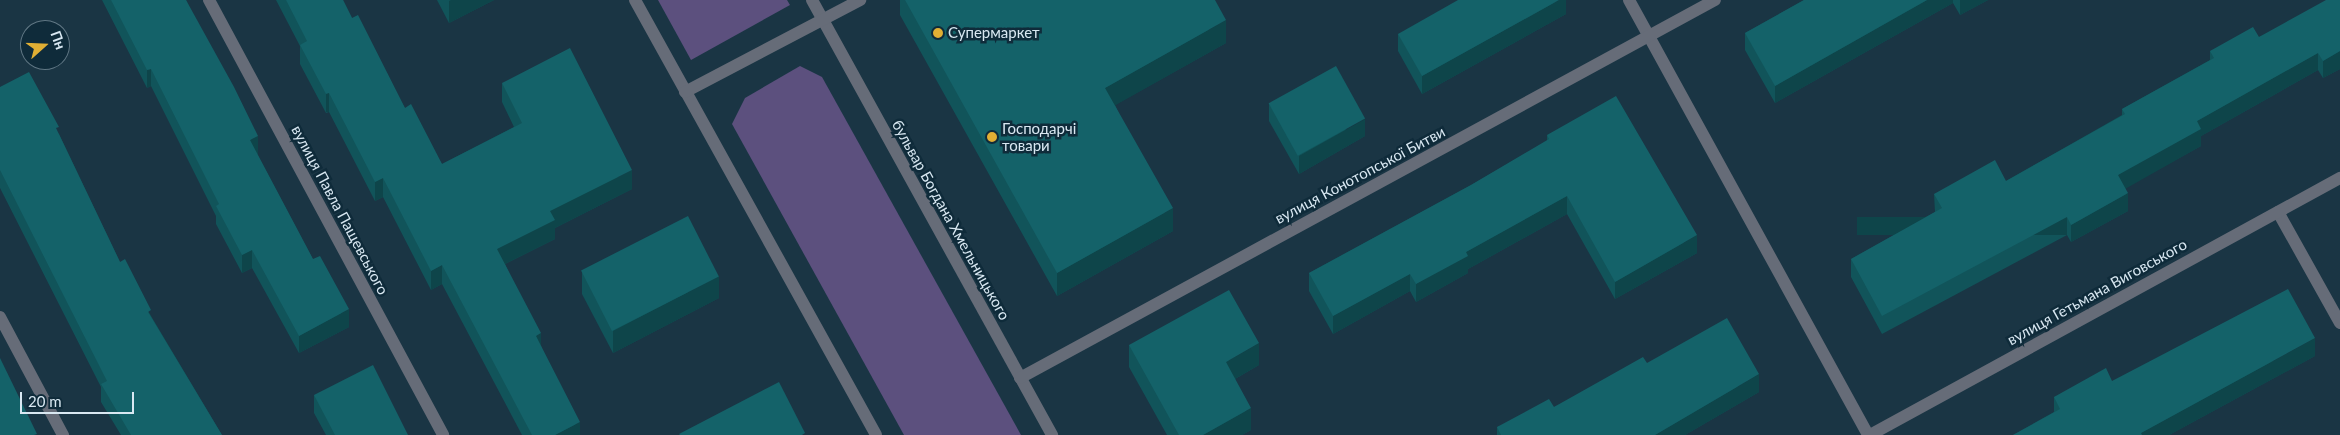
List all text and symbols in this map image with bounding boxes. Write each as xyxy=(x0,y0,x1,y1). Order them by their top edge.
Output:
north arrow xyxy=(20,20,70,70)
place label: Супермаркет xyxy=(948,24,1040,42)
marker: Супермаркет xyxy=(932,27,944,39)
text: Пн xyxy=(48,29,70,52)
street label: бульвар Богдана Хмельницького xyxy=(888,117,1014,323)
place label: Господарчі товари xyxy=(1002,119,1076,154)
street label: вулиця Павла Пащевського xyxy=(288,122,392,298)
street label: вулиця Конотопської Битви xyxy=(1272,122,1448,228)
marker: Господарчі товари xyxy=(986,131,998,143)
street label: вулиця Гетьмана Виговського xyxy=(2004,235,2190,349)
scale bar xyxy=(22,382,136,414)
text: 20 m xyxy=(28,392,62,410)

